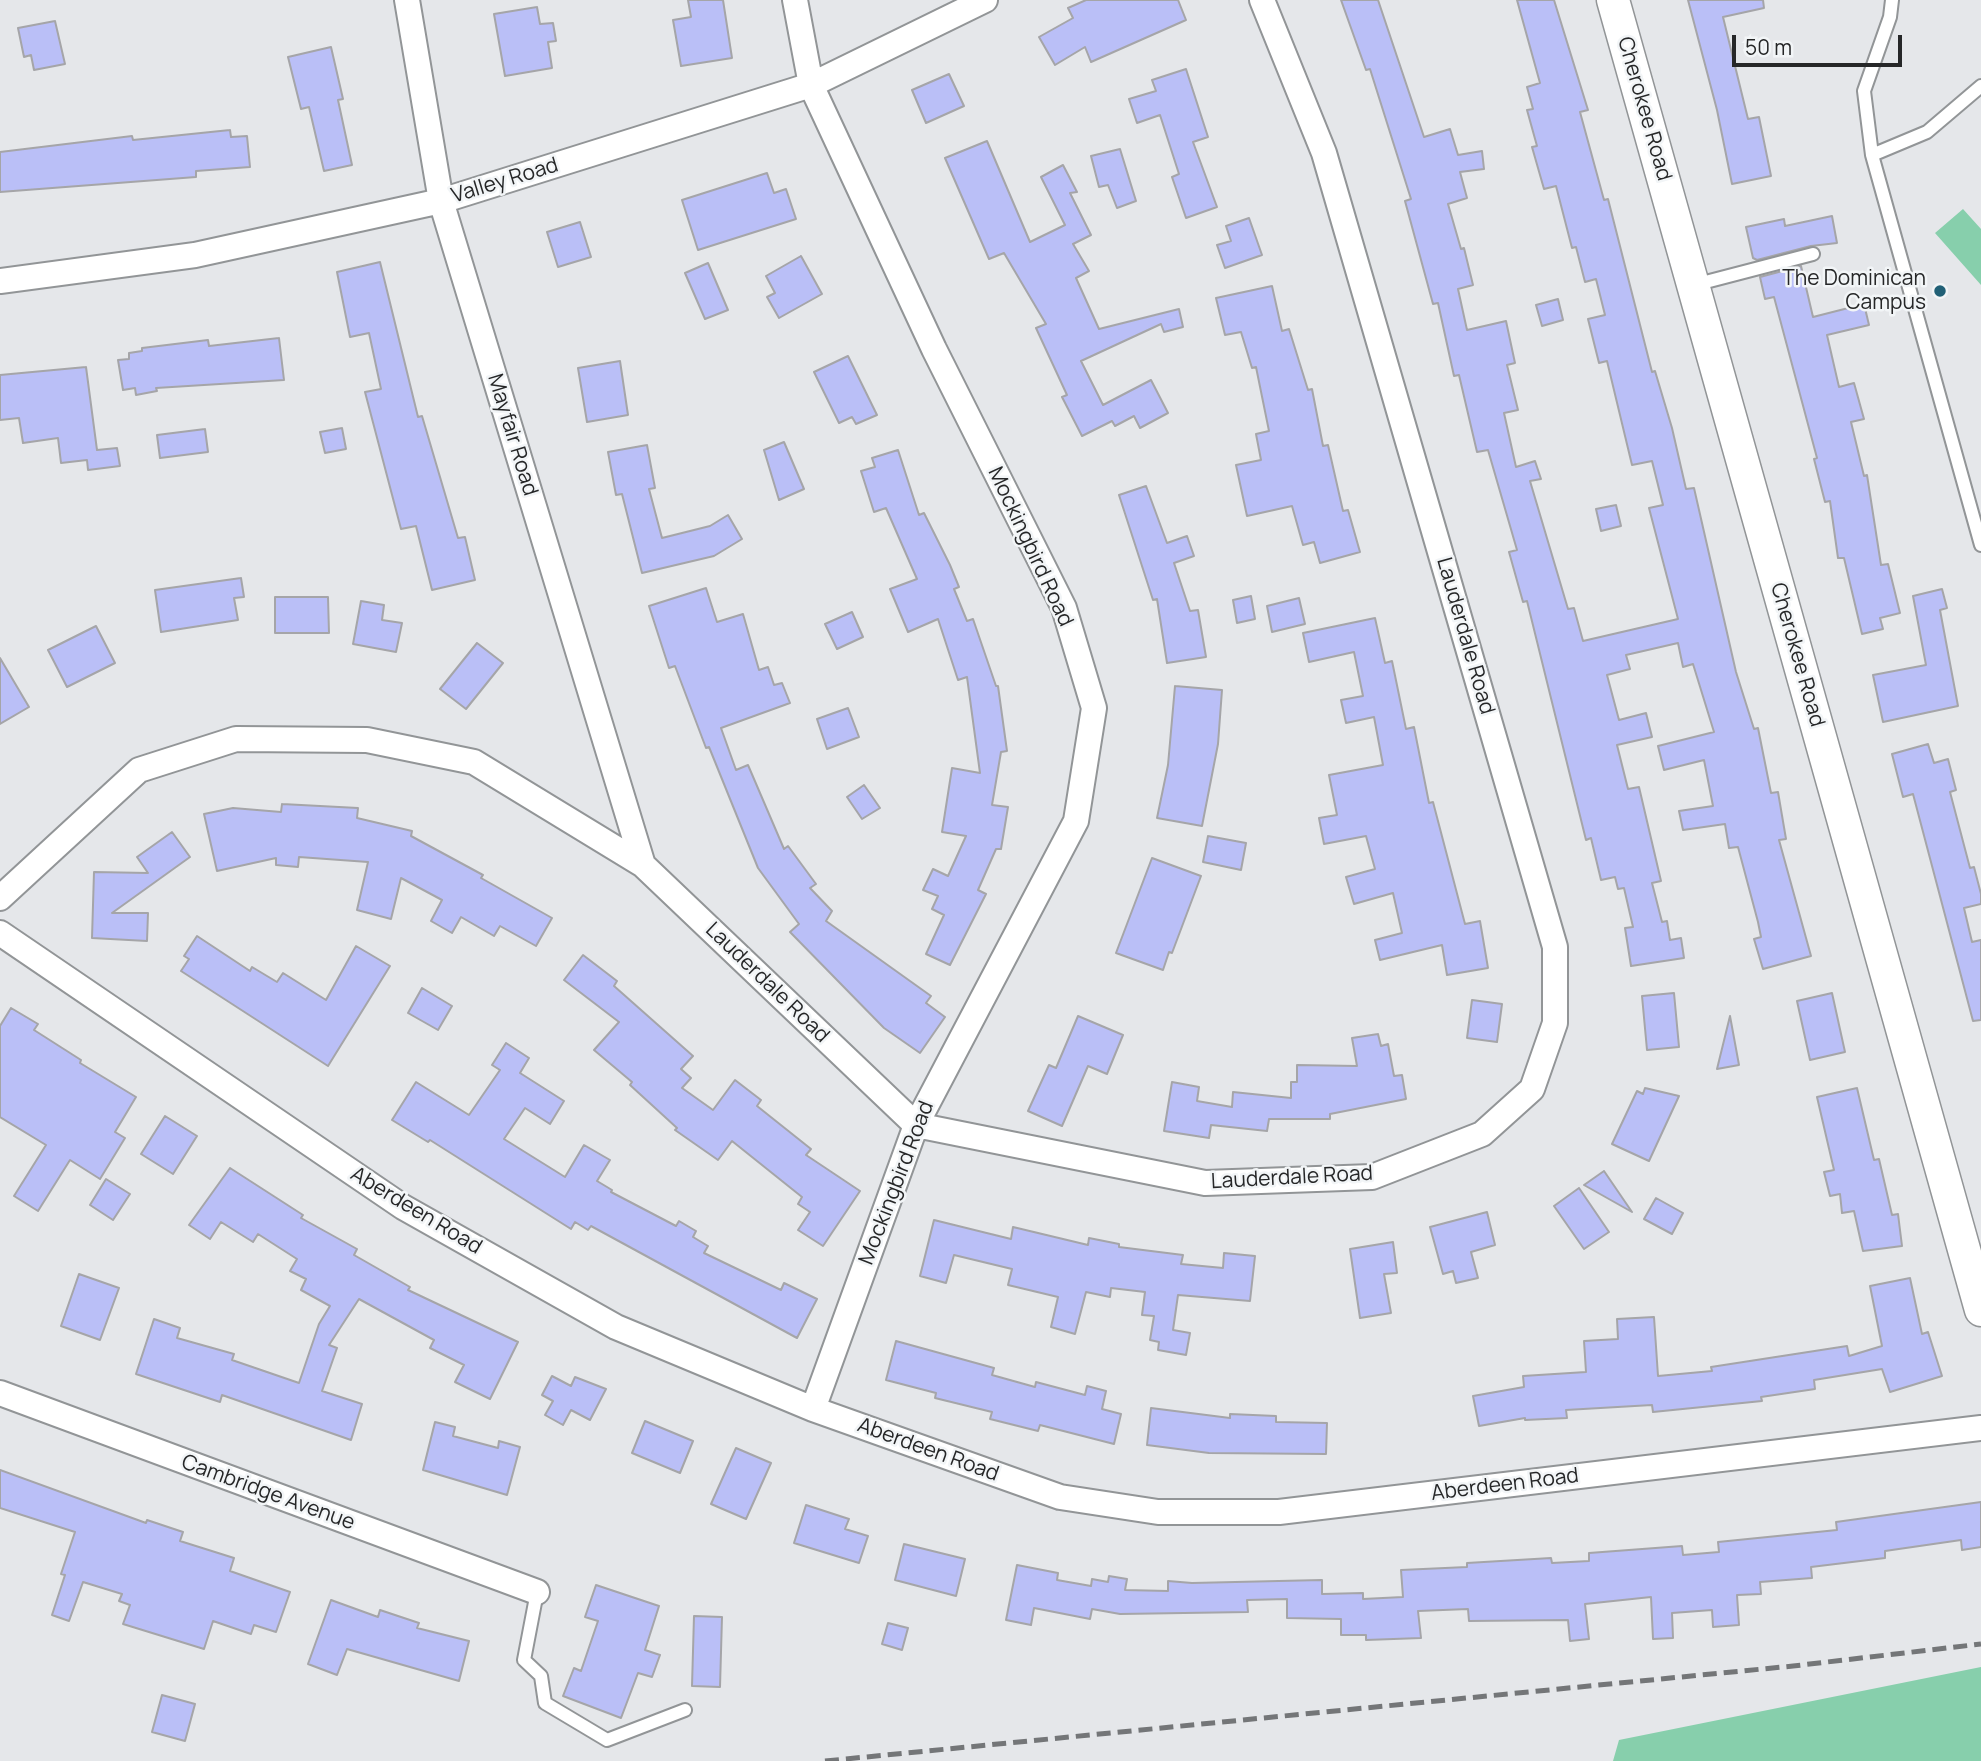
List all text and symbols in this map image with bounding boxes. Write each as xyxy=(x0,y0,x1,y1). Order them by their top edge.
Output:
scale bar xyxy=(1736,21,1906,65)
text: 50 m xyxy=(1745,33,1792,61)
street label: Cherokee Road xyxy=(1611,34,1677,184)
street label: Valley Road xyxy=(449,153,561,209)
place label: The Dominican Campus xyxy=(1782,266,1926,316)
marker: The Dominican Campus xyxy=(1932,283,1948,299)
street label: Mayfair Road xyxy=(482,371,542,499)
street label: Mockingbird Road xyxy=(982,463,1078,631)
street label: Lauderdale Road xyxy=(1431,555,1499,717)
street label: Cherokee Road xyxy=(1764,580,1830,730)
street label: Lauderdale Road xyxy=(700,918,834,1048)
street label: Mockingbird Road xyxy=(854,1098,940,1268)
street label: Lauderdale Road xyxy=(1210,1161,1374,1195)
street label: Aberdeen Road xyxy=(346,1162,486,1260)
street label: Aberdeen Road xyxy=(854,1413,1002,1487)
street label: Cambridge Avenue xyxy=(178,1450,358,1536)
street label: Aberdeen Road xyxy=(1430,1463,1580,1507)

